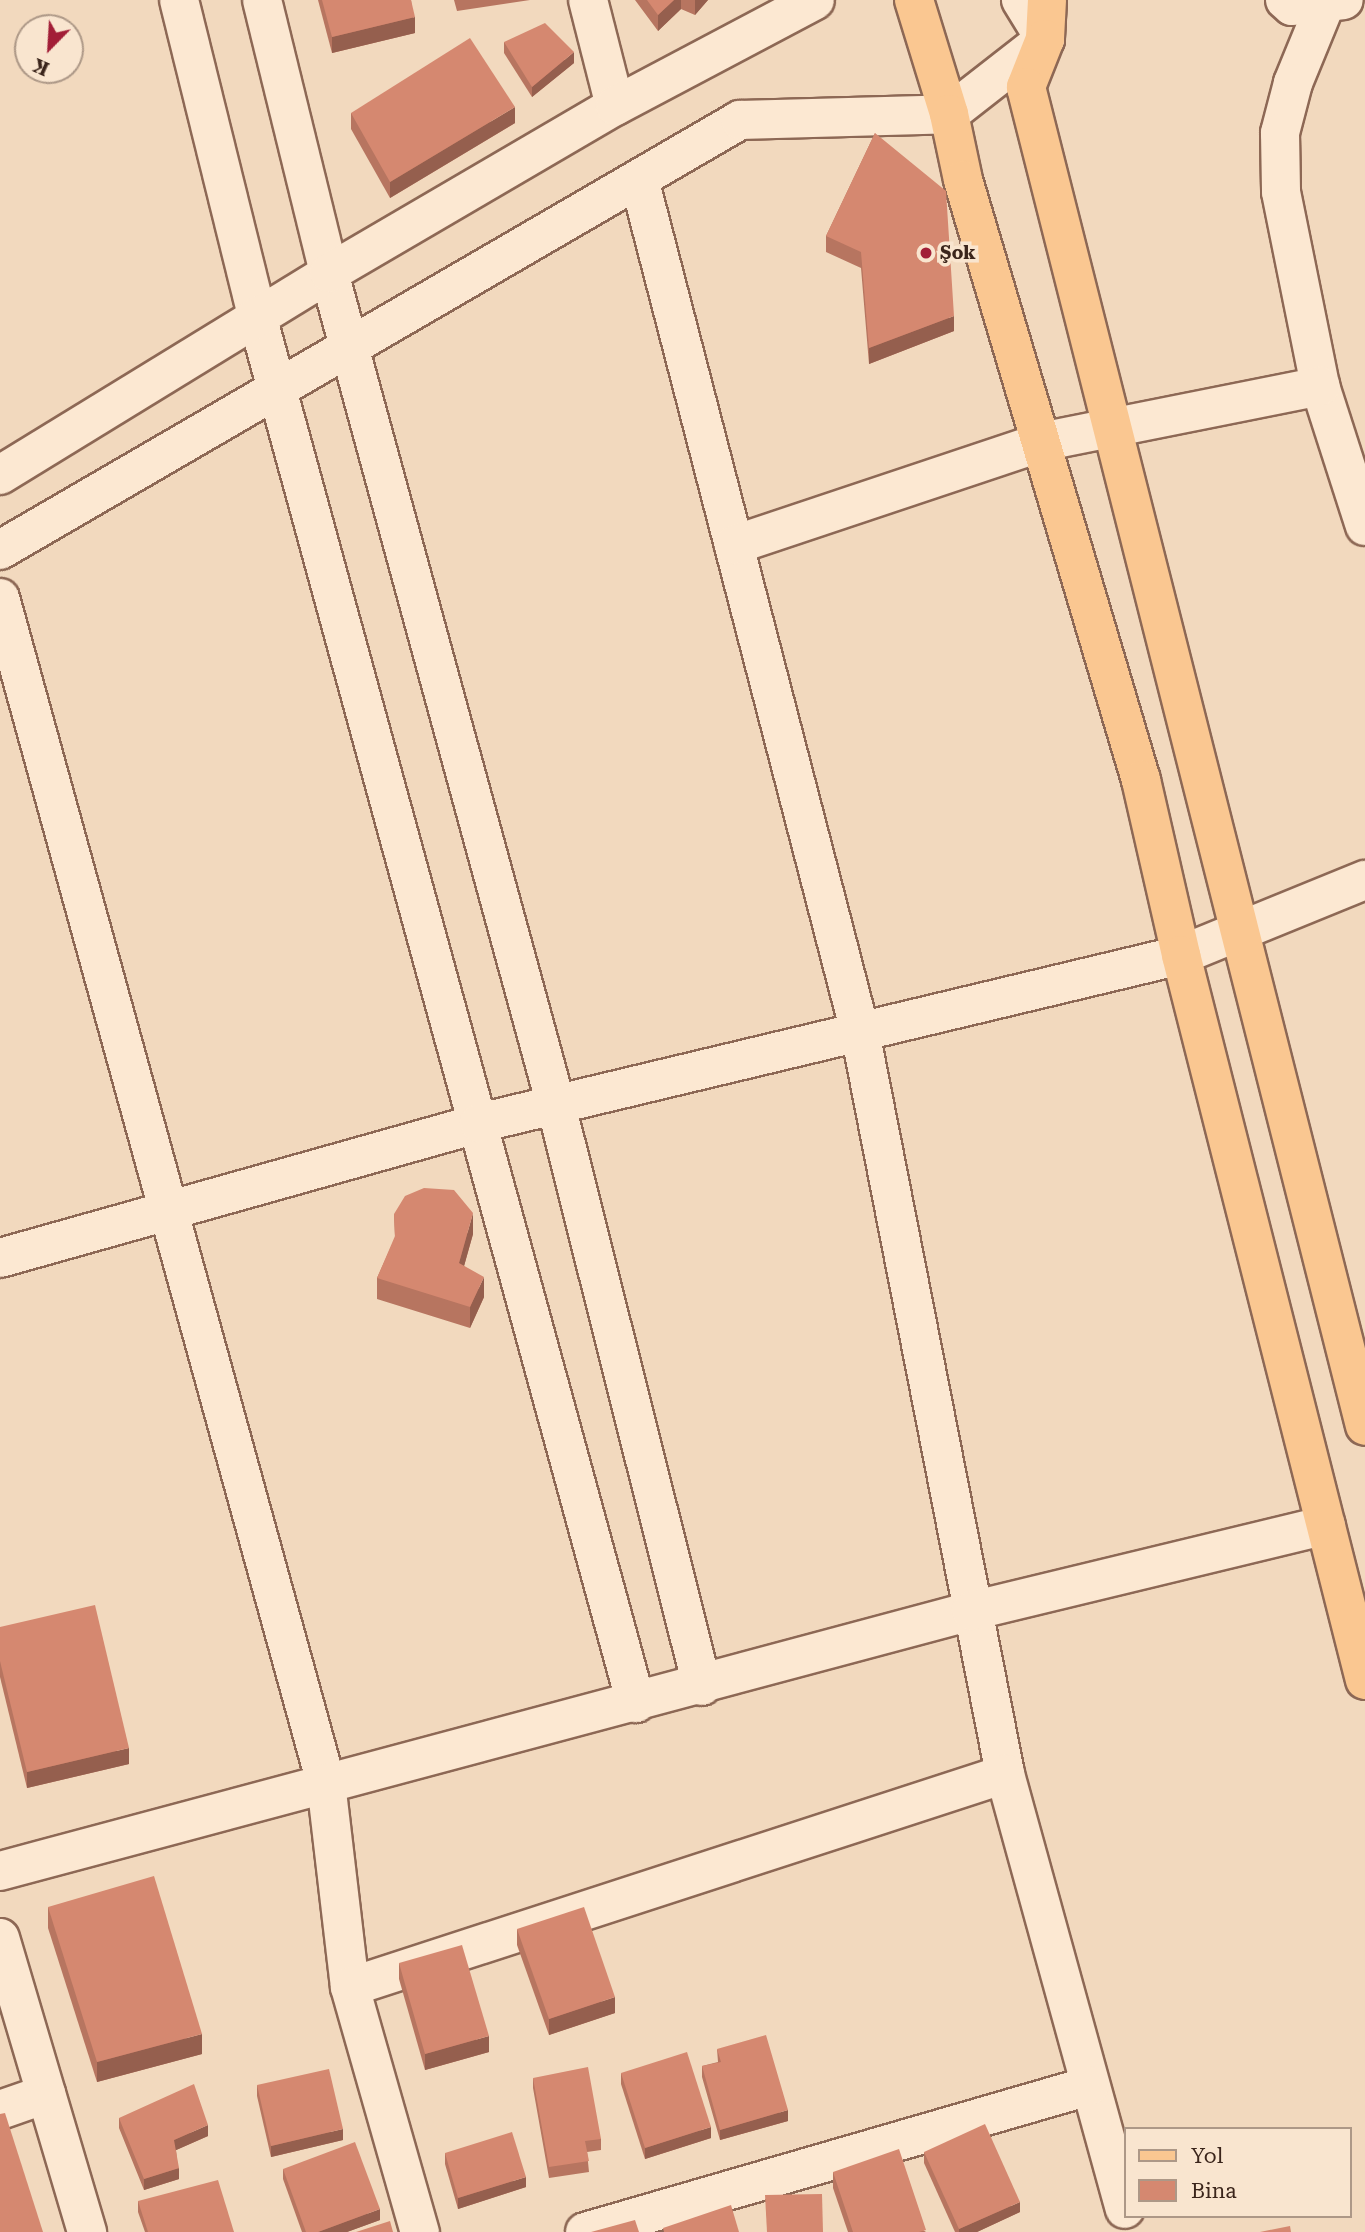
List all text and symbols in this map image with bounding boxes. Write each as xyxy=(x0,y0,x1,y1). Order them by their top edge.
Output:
north arrow xyxy=(14,14,84,84)
text: K xyxy=(30,53,53,80)
place label: Şok xyxy=(940,242,976,264)
marker: Şok xyxy=(918,245,934,261)
legend xyxy=(1124,2127,1351,2218)
text: Yol xyxy=(1191,2144,1223,2168)
text: Bina xyxy=(1191,2179,1237,2203)

